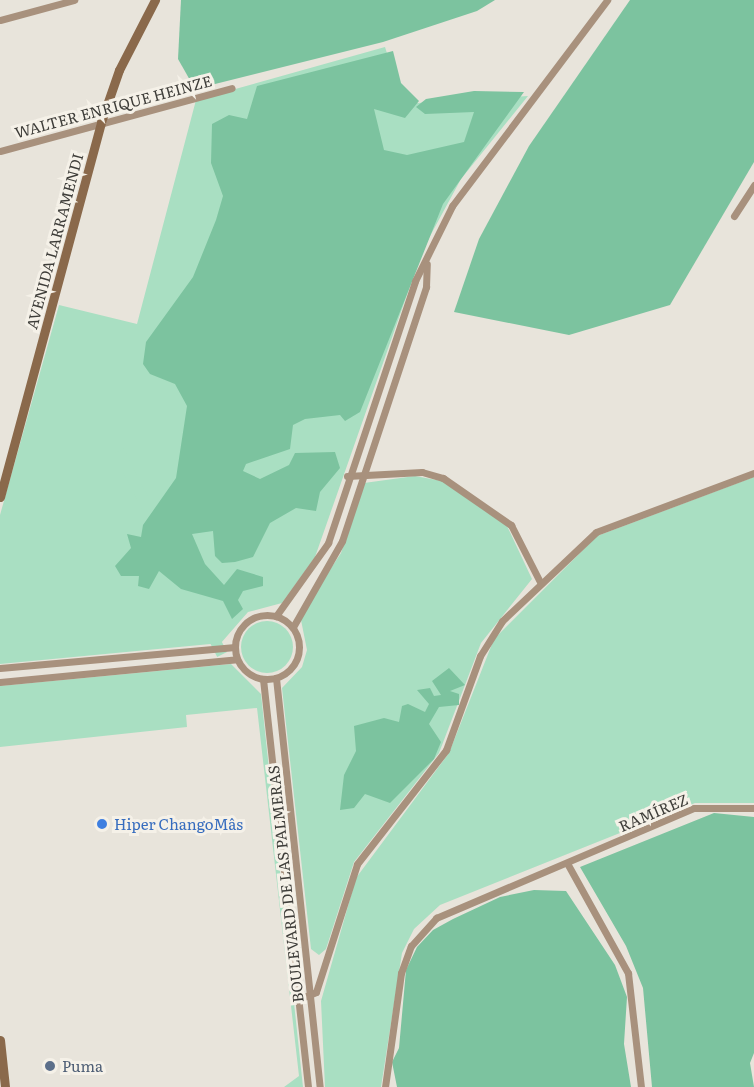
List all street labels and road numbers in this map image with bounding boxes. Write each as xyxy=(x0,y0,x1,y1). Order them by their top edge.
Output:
street label: WALTER ENRIQUE HEINZE xyxy=(12,71,214,141)
street label: AVENIDA LARRAMENDI xyxy=(22,151,86,331)
street label: BOULEVARD DE LAS PALMERAS xyxy=(264,764,306,1004)
street label: RAMÍREZ xyxy=(616,789,690,835)

